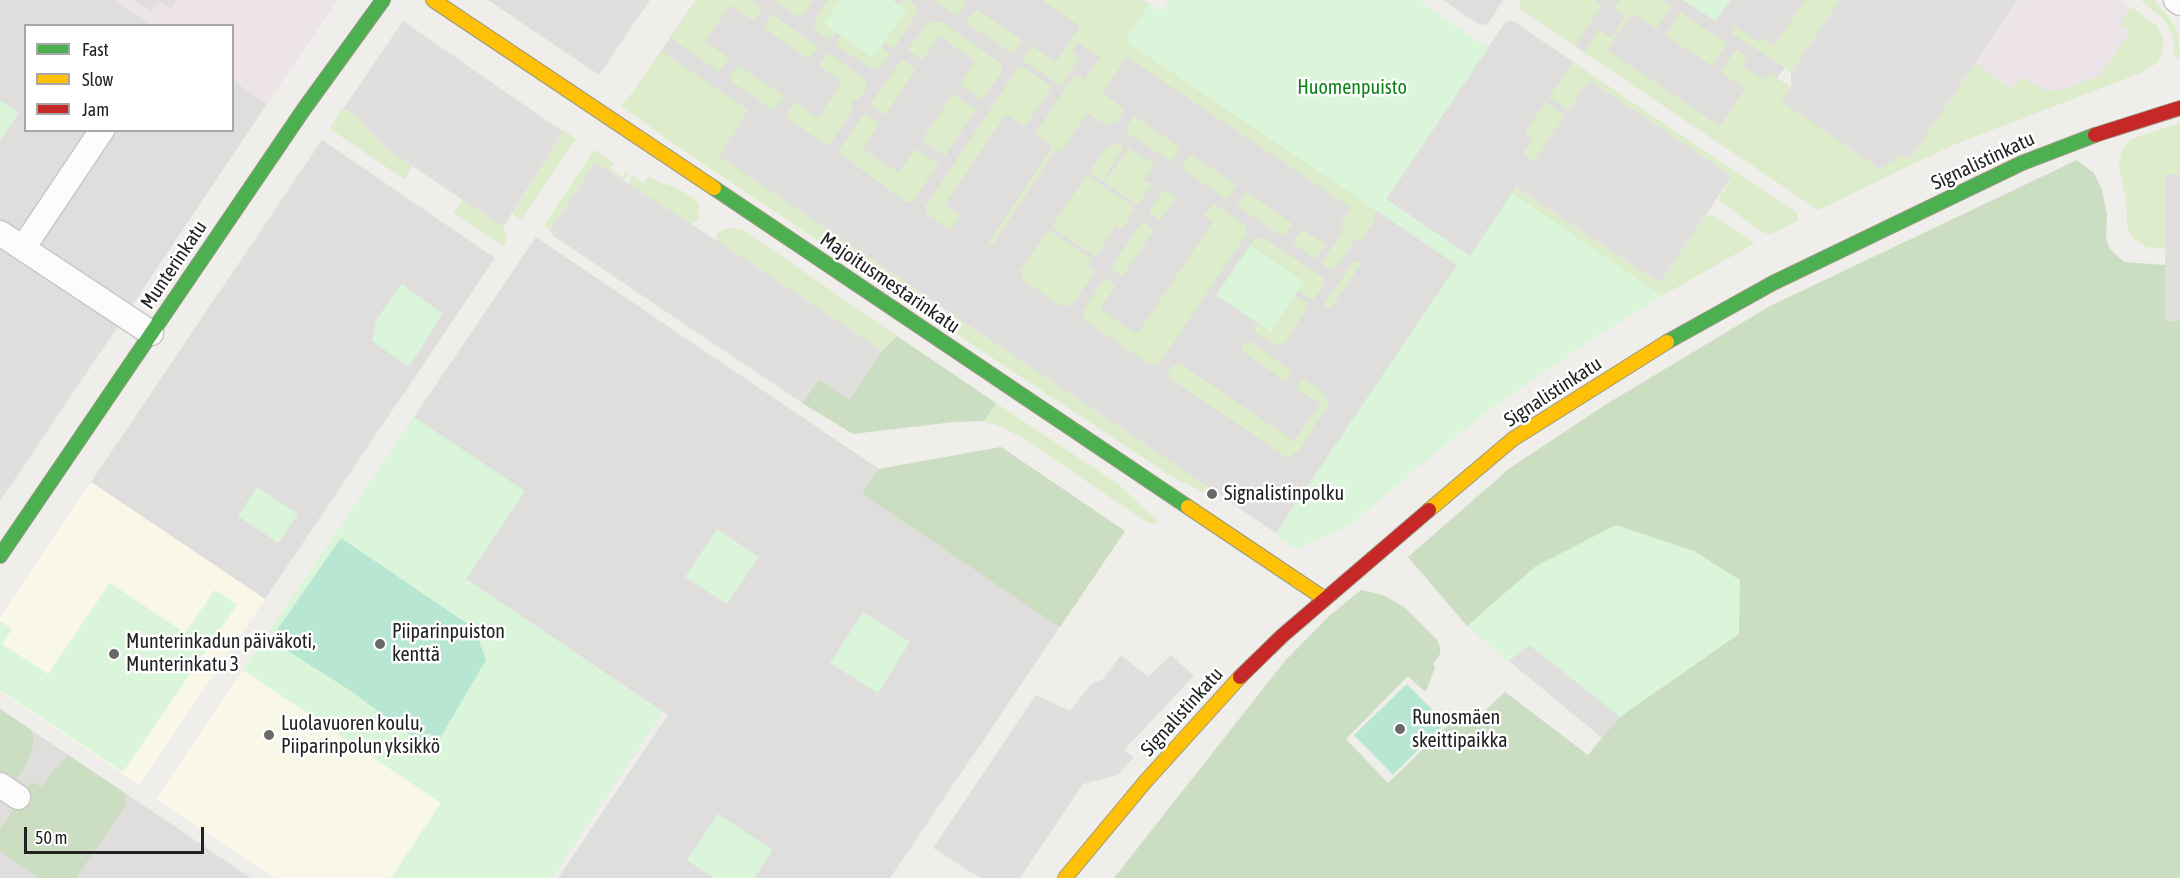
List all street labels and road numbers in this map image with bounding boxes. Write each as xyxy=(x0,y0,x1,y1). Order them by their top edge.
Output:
street label: Signalistinkatu xyxy=(1928,127,2038,195)
street label: Munterinkatu xyxy=(136,216,212,314)
street label: Majoitusmestarinkatu xyxy=(816,227,964,339)
street label: Signalistinkatu xyxy=(1500,352,1606,432)
street label: Signalistinkatu xyxy=(1136,663,1228,761)

